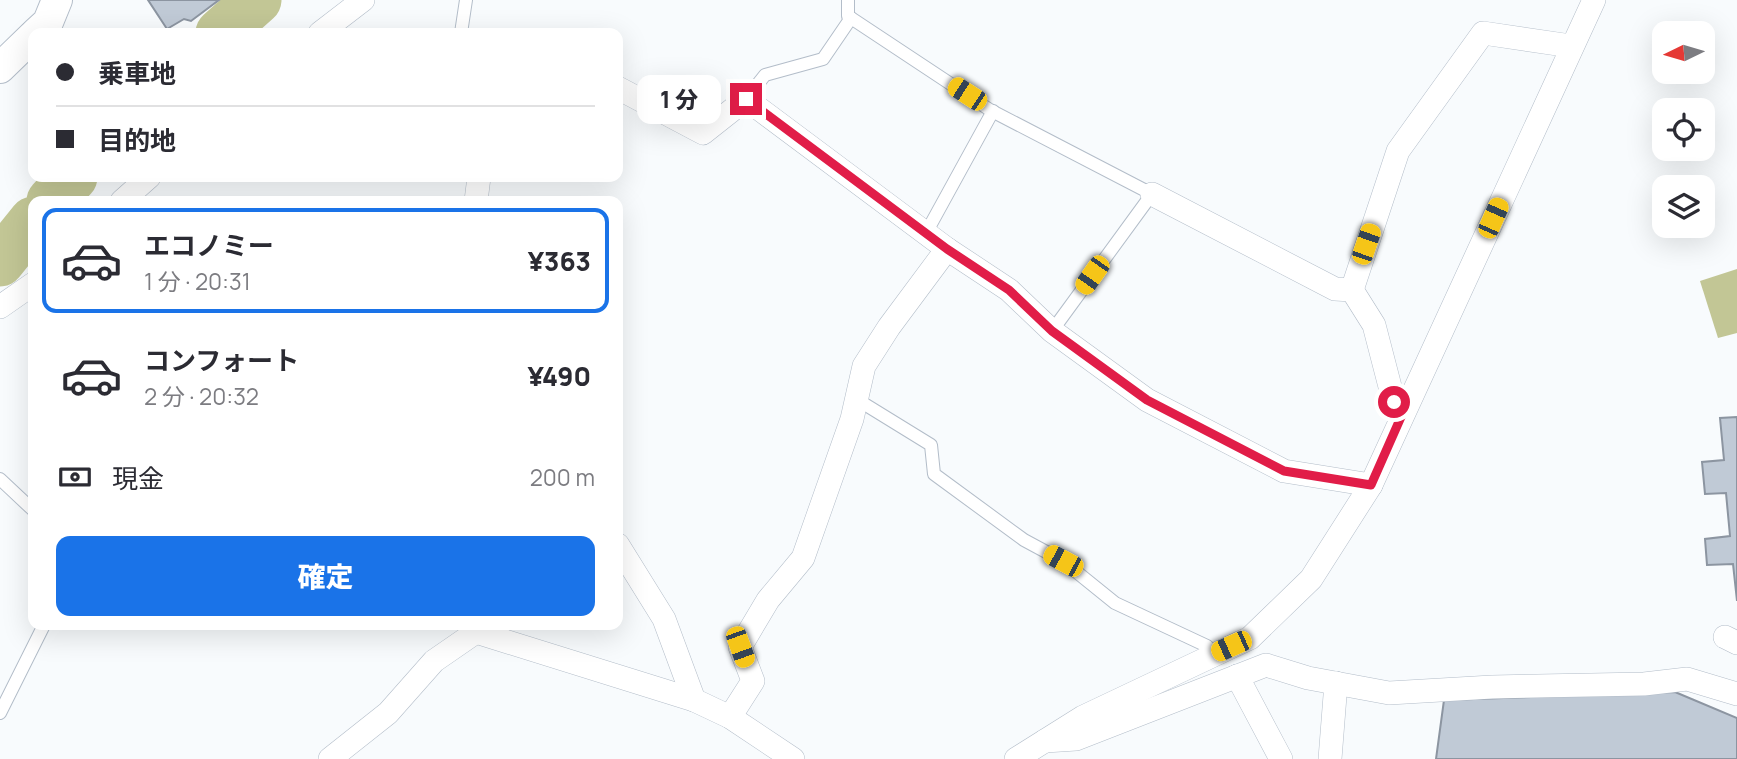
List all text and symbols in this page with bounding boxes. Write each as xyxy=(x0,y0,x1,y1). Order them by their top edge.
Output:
north arrow xyxy=(1652,21,1715,84)
map controls xyxy=(1652,21,1715,238)
text: 乗車地 xyxy=(98,55,176,91)
callout: 1 分 xyxy=(638,74,722,124)
car xyxy=(944,74,991,114)
text: 1 分 xyxy=(660,83,698,115)
route end xyxy=(730,83,762,115)
button: locate xyxy=(1652,98,1715,161)
text: 目的地 xyxy=(98,122,176,158)
button: layers xyxy=(1652,175,1715,238)
car xyxy=(1475,195,1512,241)
car xyxy=(1350,221,1383,267)
text: エコノミー xyxy=(144,227,274,263)
icon: car xyxy=(60,229,123,292)
text: ¥363 xyxy=(528,243,591,279)
car xyxy=(1072,252,1113,298)
text: 1 分 · 20:31 xyxy=(144,265,251,297)
text: コンフォート xyxy=(144,342,299,378)
icon: car xyxy=(60,344,123,407)
text: ¥490 xyxy=(528,358,591,394)
text: 2 分 · 20:32 xyxy=(144,380,259,412)
route start xyxy=(1378,386,1410,418)
icon: cash xyxy=(56,458,94,496)
text: 現金 xyxy=(112,460,164,496)
text: 200 m xyxy=(530,461,595,493)
button: 確定 xyxy=(56,536,595,616)
car xyxy=(1040,542,1087,580)
car xyxy=(723,624,758,670)
car xyxy=(1208,628,1255,664)

